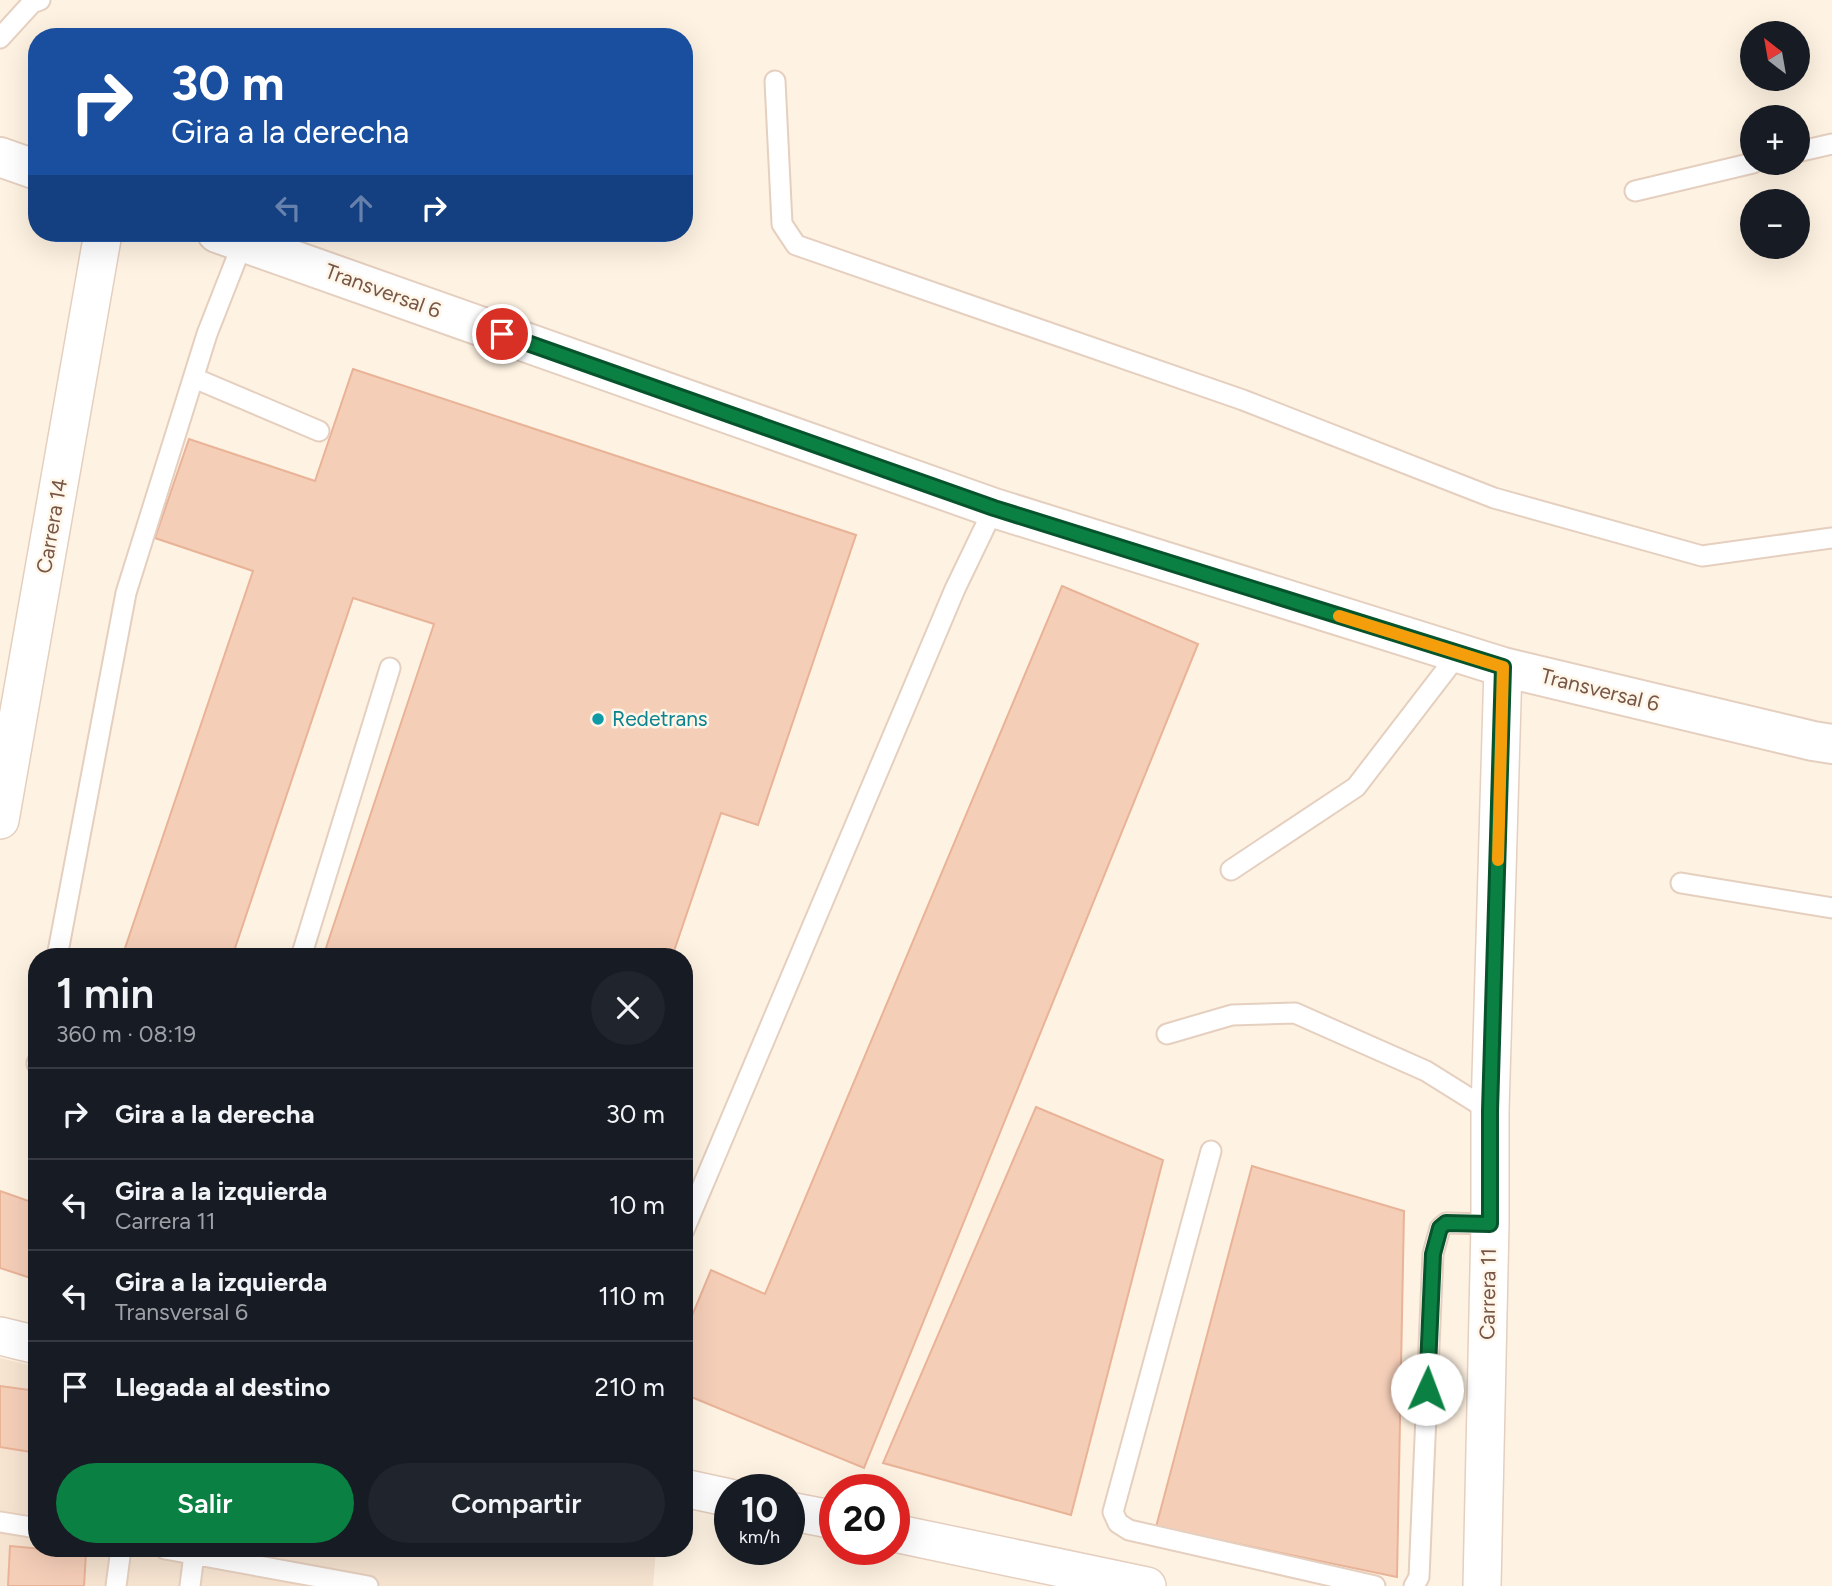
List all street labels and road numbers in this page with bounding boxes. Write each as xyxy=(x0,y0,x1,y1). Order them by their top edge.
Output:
street label: Transversal 6 xyxy=(322,258,445,323)
street label: Carrera 14 xyxy=(31,476,72,575)
street label: Transversal 6 xyxy=(1538,663,1662,716)
street label: Carrera 11 xyxy=(1474,1248,1501,1340)

